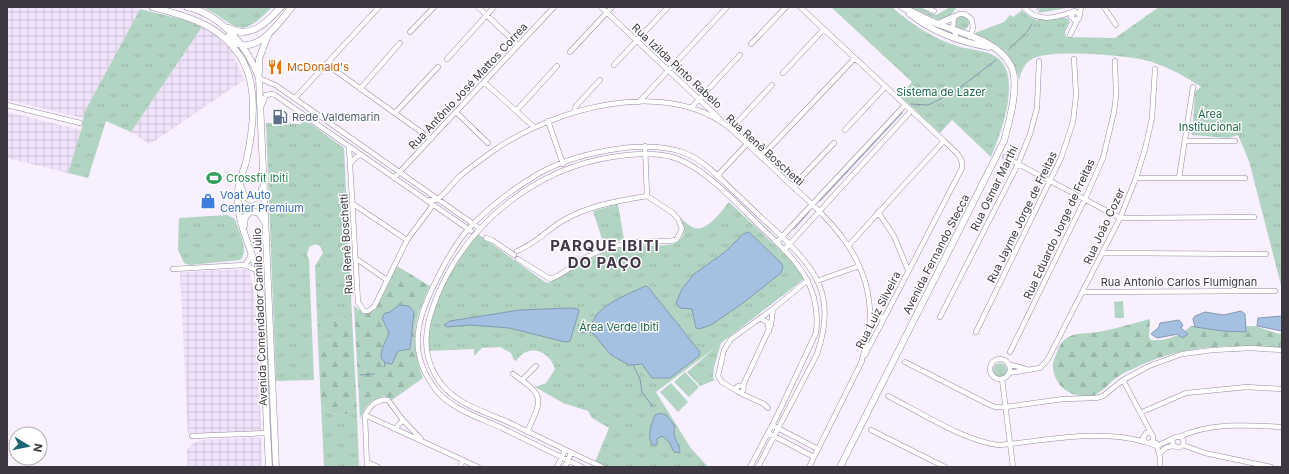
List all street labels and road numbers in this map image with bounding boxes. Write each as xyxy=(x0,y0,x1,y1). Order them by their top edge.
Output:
street label: Rua Antônio José Mattos Correa xyxy=(406,20,530,152)
street label: Rua Izilda Pinto Rabelo xyxy=(629,21,725,112)
street label: Rua Renê Boschetti xyxy=(723,111,807,189)
street label: Rua Osmar Marthi xyxy=(967,143,1021,233)
street label: Rua Jayme Jorge de Freitas xyxy=(984,149,1060,285)
street label: Rua Eduardo Jorge de Freitas xyxy=(1020,156,1098,301)
street label: Rua João Cozer xyxy=(1080,186,1128,266)
street label: Avenida Fernando Stecca xyxy=(900,192,972,316)
street label: Rua Renê Boschetti xyxy=(336,193,356,295)
street label: Avenida Comendador Camilo Júlio xyxy=(250,227,270,407)
street label: Rua Luiz Silveira xyxy=(852,269,904,351)
street label: Rua Antonio Carlos Flumignan xyxy=(1101,275,1257,289)

